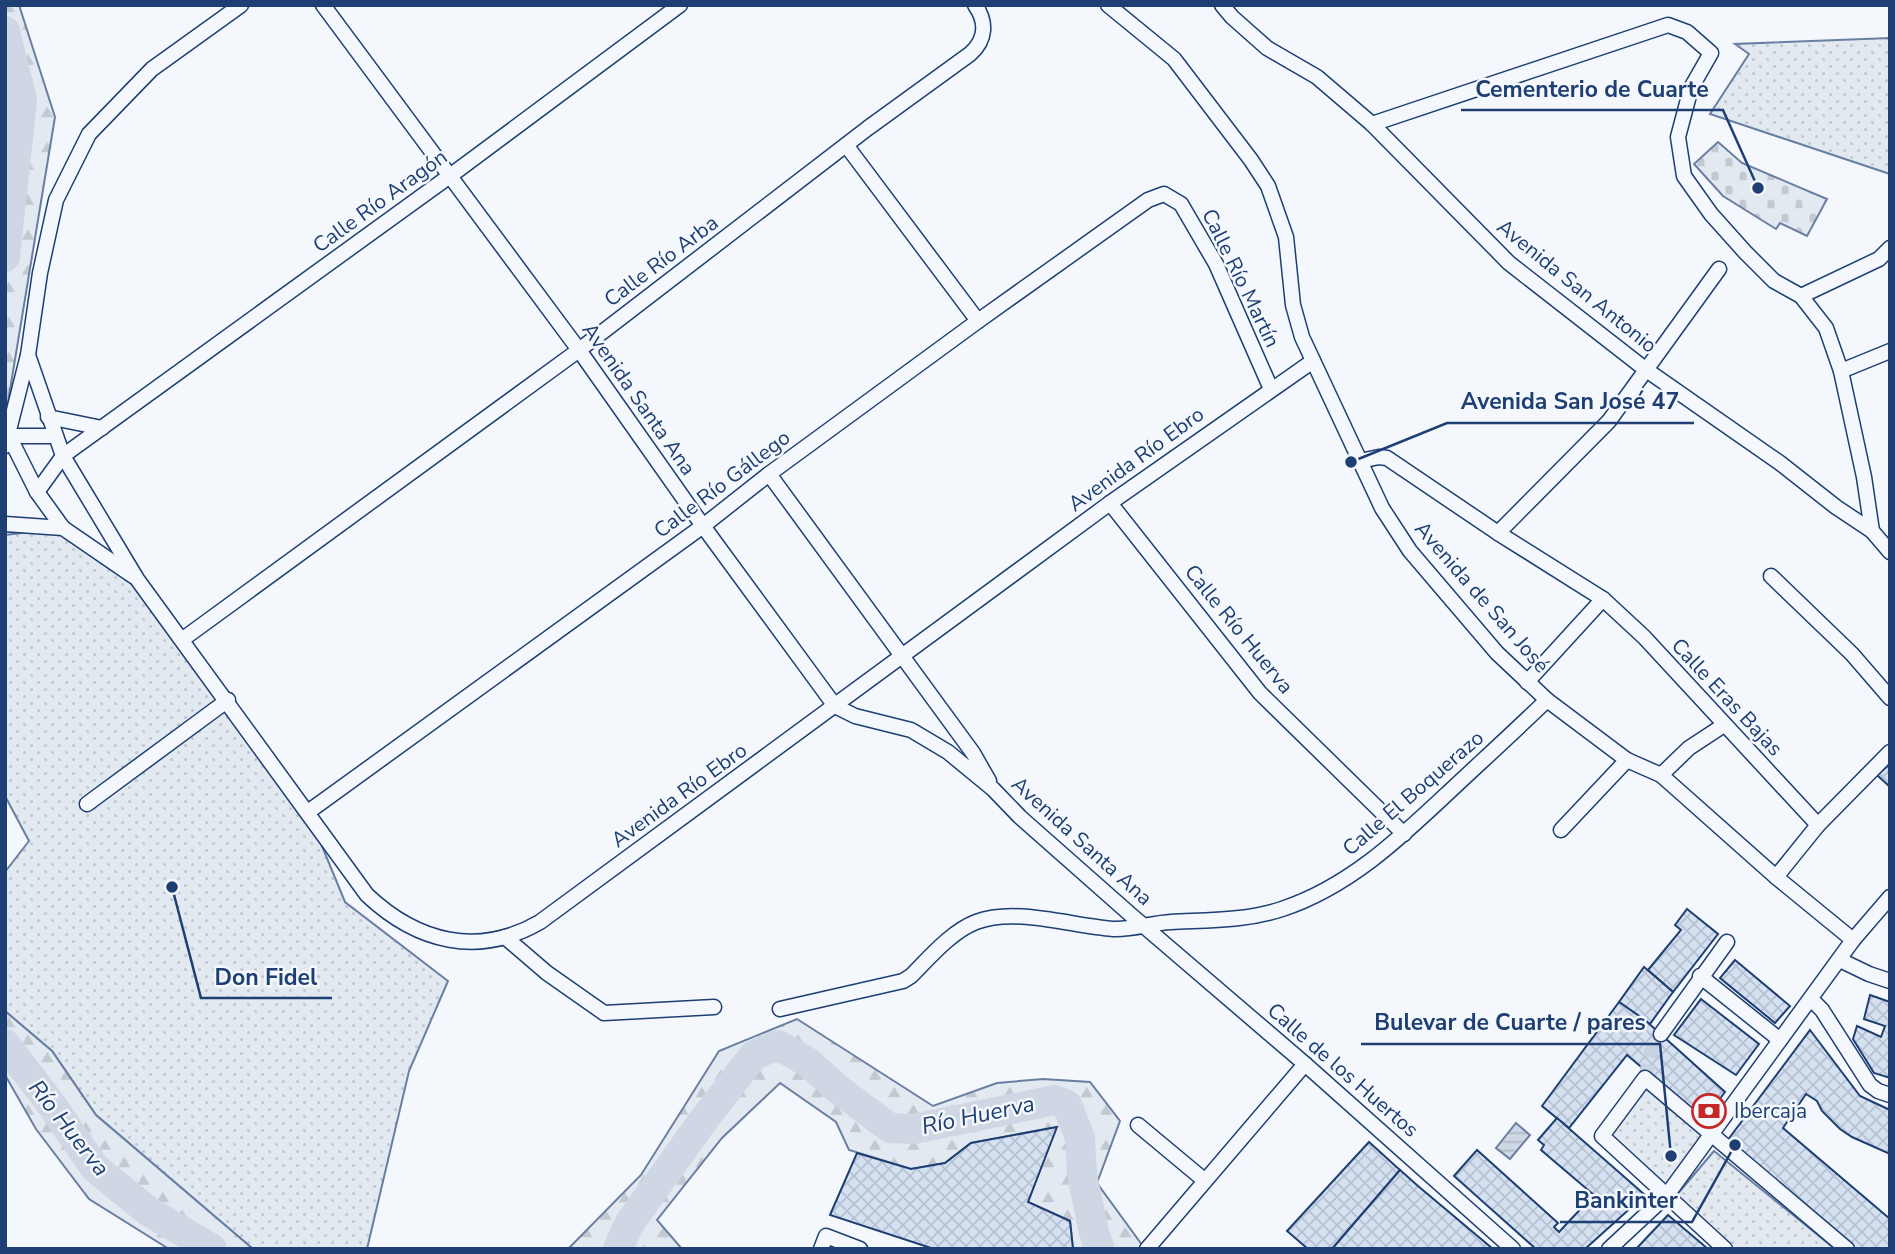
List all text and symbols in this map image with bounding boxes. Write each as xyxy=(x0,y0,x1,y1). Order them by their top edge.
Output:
callout: Cementerio de Cuarte xyxy=(1461,66,1723,110)
text: Cementerio de Cuarte xyxy=(1475,74,1709,105)
street label: Calle Río Aragón xyxy=(307,143,453,259)
street label: Calle Río Martín xyxy=(1195,204,1287,352)
street label: Calle Río Arba xyxy=(598,209,724,313)
street label: Avenida San Antonio xyxy=(1491,213,1663,359)
street label: Avenida Santa Ana xyxy=(576,317,702,481)
callout: Avenida San José 47 xyxy=(1447,379,1694,423)
text: Avenida San José 47 xyxy=(1461,386,1679,417)
street label: Avenida Río Ebro xyxy=(1062,400,1210,518)
street label: Calle Río Gállego xyxy=(648,424,796,544)
street label: Avenida de San José xyxy=(1408,515,1556,679)
street label: Calle Río Huerva xyxy=(1178,559,1300,699)
street label: Calle Eras Bajas xyxy=(1665,632,1789,762)
street label: Calle El Boquerazo xyxy=(1336,724,1490,862)
street label: Avenida Río Ebro xyxy=(605,736,753,854)
street label: Avenida Santa Ana xyxy=(1006,770,1158,912)
callout: Don Fidel xyxy=(201,954,332,998)
text: Don Fidel xyxy=(215,962,318,993)
street label: Calle de los Huertos xyxy=(1261,996,1425,1144)
callout: Bulevar de Cuarte / pares xyxy=(1361,1000,1660,1044)
text: Bulevar de Cuarte / pares xyxy=(1374,1007,1646,1038)
water label: Río Huerva xyxy=(21,1073,117,1183)
water label: Río Huerva xyxy=(919,1088,1037,1142)
bank icon: Ibercaja xyxy=(1690,1092,1728,1130)
place label: Ibercaja xyxy=(1734,1097,1807,1125)
callout: Bankinter xyxy=(1560,1178,1692,1222)
text: Bankinter xyxy=(1574,1185,1678,1216)

